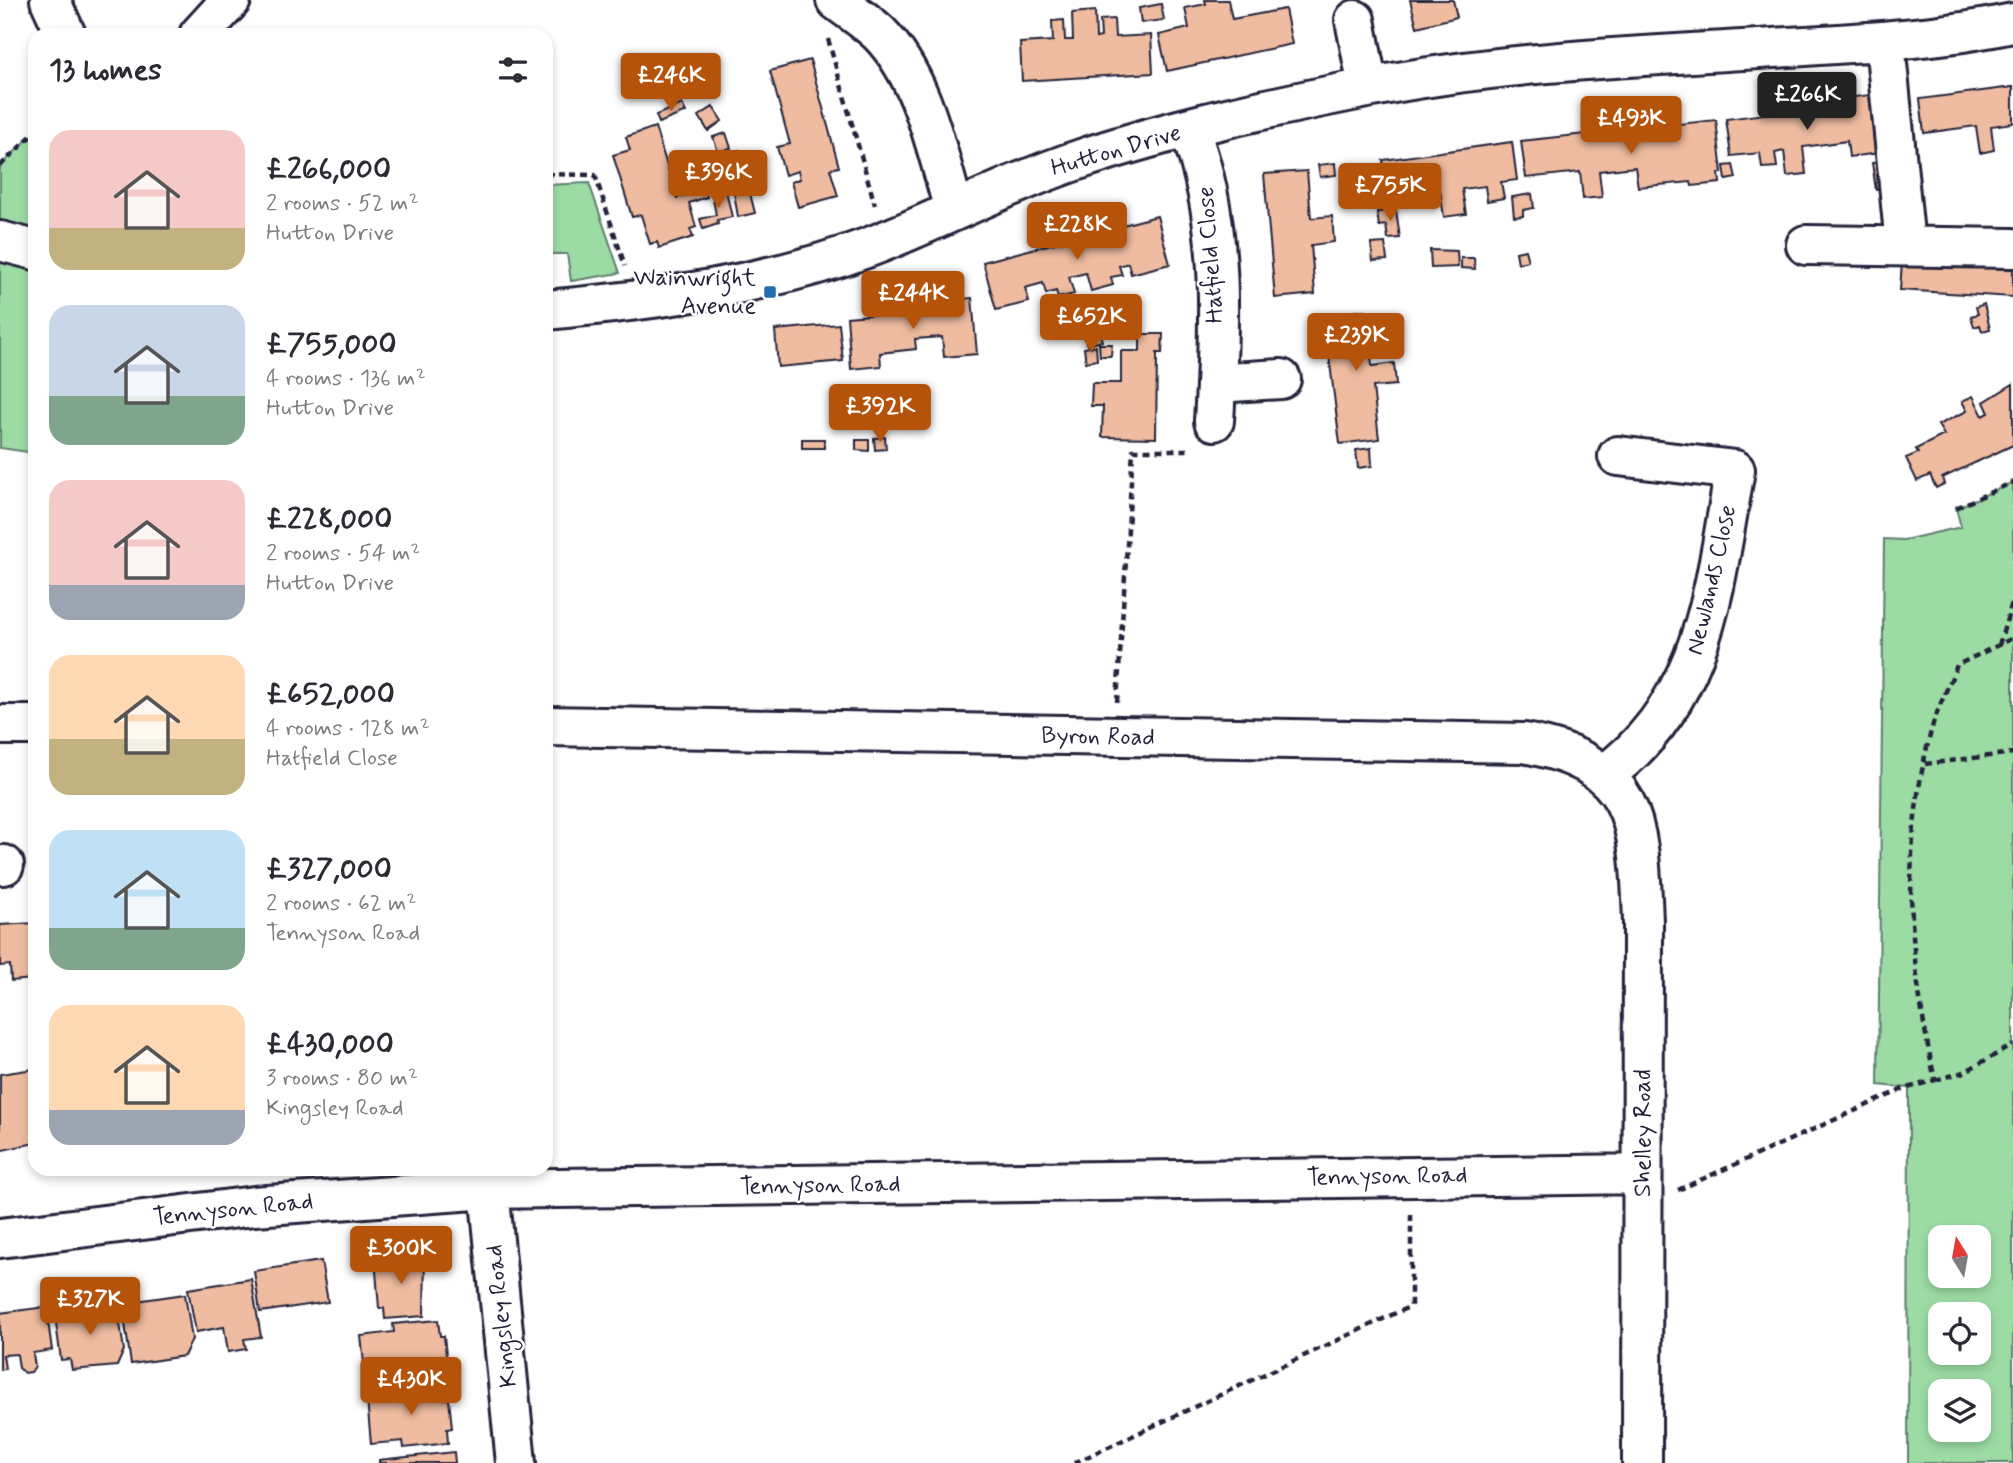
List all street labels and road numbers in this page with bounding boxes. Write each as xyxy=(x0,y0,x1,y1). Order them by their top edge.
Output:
street label: Hutton Drive xyxy=(1047,118,1185,184)
street label: Hatfield Close xyxy=(1191,185,1231,325)
street label: Newlands Close xyxy=(1680,502,1744,658)
street label: Byron Road xyxy=(1041,721,1155,753)
street label: Shelley Road xyxy=(1628,1069,1659,1197)
street label: Tennyson Road xyxy=(1306,1160,1468,1194)
street label: Tennyson Road xyxy=(739,1169,901,1203)
street label: Tennyson Road xyxy=(151,1186,315,1234)
street label: Kingsley Road xyxy=(479,1243,527,1389)

